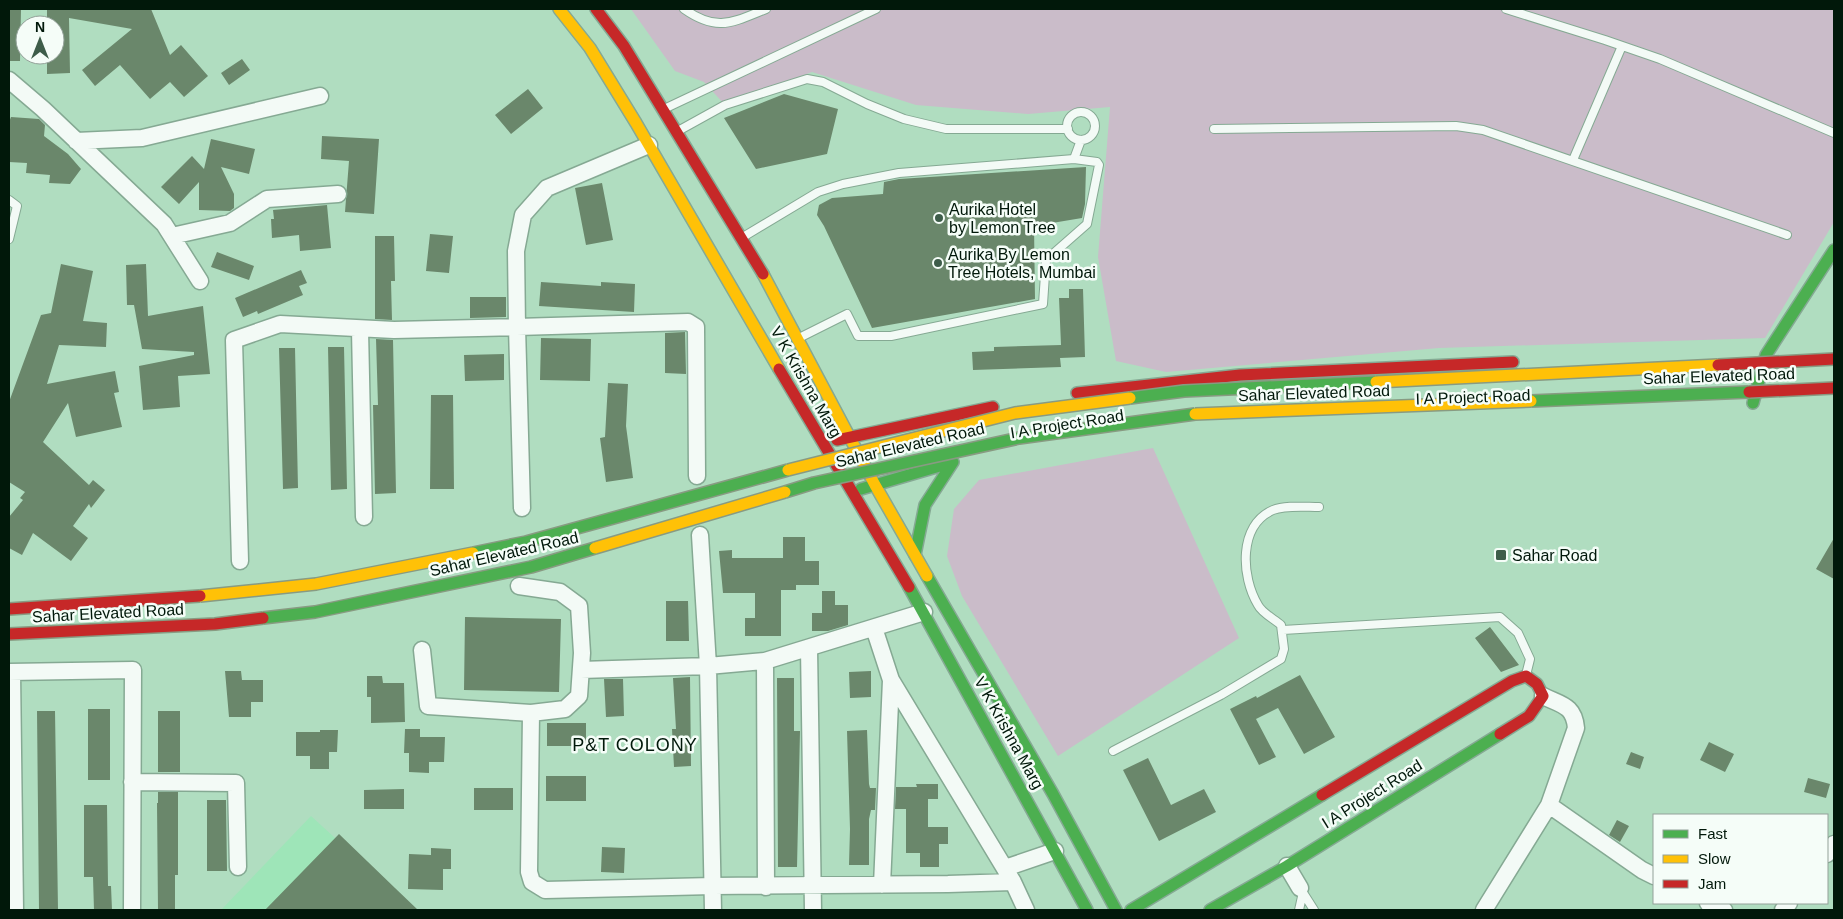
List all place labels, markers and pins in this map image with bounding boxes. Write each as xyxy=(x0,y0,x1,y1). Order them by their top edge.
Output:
place label: Aurika Hotel by Lemon Tree xyxy=(949,201,1056,236)
marker: Aurika Hotel by Lemon Tree xyxy=(933,212,945,224)
place label: Aurika By Lemon Tree Hotels, Mumbai xyxy=(948,246,1096,281)
marker: Aurika By Lemon Tree Hotels, Mumbai xyxy=(932,257,944,269)
place label: Sahar Road xyxy=(1512,547,1597,564)
marker: Sahar Road xyxy=(1494,548,1508,562)

